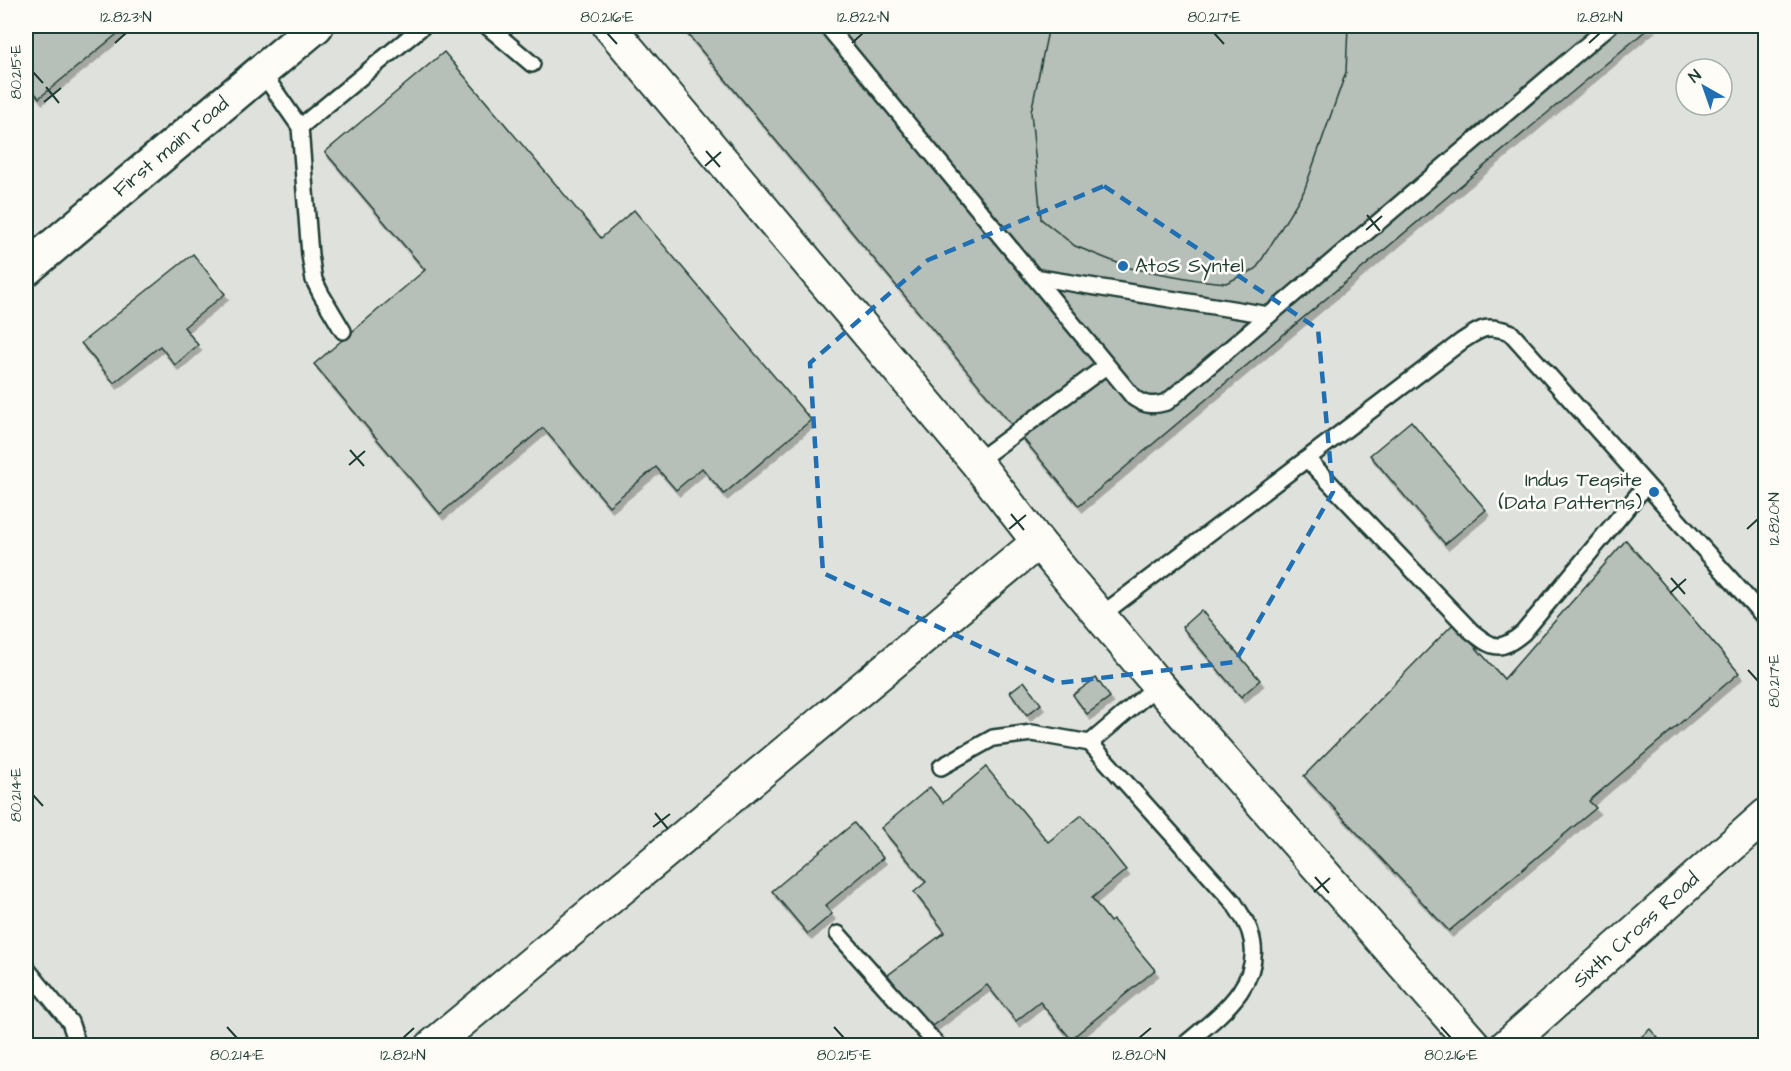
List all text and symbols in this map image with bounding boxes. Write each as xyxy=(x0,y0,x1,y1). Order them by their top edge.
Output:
text: 12.823°N xyxy=(100,7,152,28)
text: 80.216°E xyxy=(580,7,634,28)
text: 12.822°N xyxy=(837,7,889,28)
text: 80.217°E xyxy=(1187,7,1241,28)
text: 12.821°N xyxy=(1577,7,1623,28)
text: 80.215°E xyxy=(6,45,27,99)
north arrow xyxy=(1674,57,1734,117)
text: N xyxy=(1684,65,1706,88)
street label: First main road xyxy=(107,90,235,204)
place label: AtoS Syntel xyxy=(1135,252,1244,281)
marker: AtoS Syntel xyxy=(1116,259,1130,273)
place label: Indus Teqsite (Data Patterns) xyxy=(1499,466,1642,517)
marker: Indus Teqsite (Data Patterns) xyxy=(1647,485,1661,499)
text: 12.820°N xyxy=(1764,492,1785,546)
text: 80.217°E xyxy=(1764,654,1785,708)
text: 80.214°E xyxy=(6,768,27,822)
street label: Sixth Cross Road xyxy=(1567,865,1705,995)
text: 80.214°E xyxy=(210,1045,264,1066)
text: 12.821°N xyxy=(380,1045,426,1066)
text: 80.215°E xyxy=(817,1045,871,1066)
text: 12.820°N xyxy=(1112,1045,1166,1066)
text: 80.216°E xyxy=(1424,1045,1478,1066)

